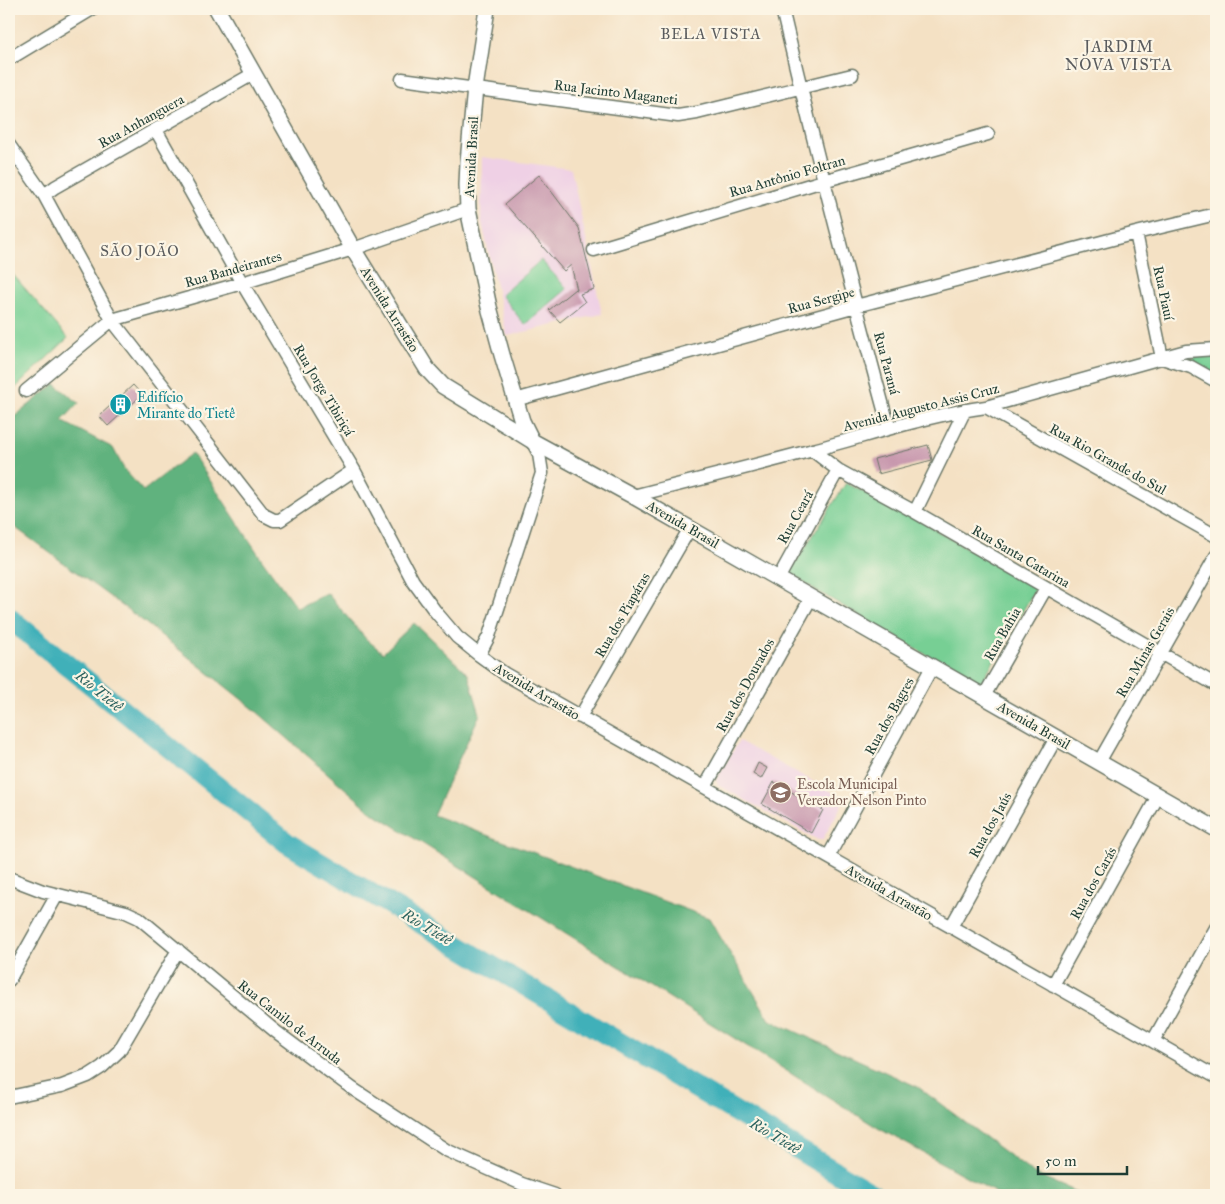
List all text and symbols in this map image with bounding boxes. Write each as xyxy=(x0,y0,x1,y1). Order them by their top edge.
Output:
district label: BELA VISTA xyxy=(661,25,762,43)
district label: JARDIM NOVA VISTA xyxy=(1065,37,1173,74)
street label: Rua Jacinto Maganeti xyxy=(553,76,679,110)
street label: Rua Anhanguera xyxy=(95,91,187,152)
street label: Avenida Brasil xyxy=(461,116,482,199)
street label: Rua Antônio Foltran xyxy=(727,152,848,201)
district label: SÃO JOÃO xyxy=(100,242,180,261)
street label: Rua Bandeirantes xyxy=(183,248,284,291)
street label: Avenida Arrastão xyxy=(356,263,423,355)
street label: Rua Piauí xyxy=(1149,264,1178,323)
street label: Rua Sergipe xyxy=(786,283,857,318)
street label: Rua Paraná xyxy=(870,330,903,397)
street label: Rua Jorge Tibiriçá xyxy=(289,341,358,440)
street label: Avenida Augusto Assis Cruz xyxy=(840,380,1001,435)
place label: Edifício Mirante do Tietê xyxy=(137,389,235,422)
building icon: Edifício Mirante do Tietê xyxy=(109,393,133,417)
street label: Rua Rio Grande do Sul xyxy=(1046,420,1169,499)
street label: Rua Ceará xyxy=(774,487,817,547)
street label: Avenida Brasil xyxy=(642,496,723,552)
street label: Rua Santa Catarina xyxy=(969,521,1073,591)
street label: Rua dos Piapáras xyxy=(591,570,654,661)
street label: Rua Bahia xyxy=(980,604,1025,664)
street label: Rua Minas Gerais xyxy=(1113,604,1178,701)
street label: Rua dos Dourados xyxy=(713,635,778,735)
street label: Avenida Arrastão xyxy=(490,659,583,724)
water label: Rio Tietê xyxy=(71,666,127,716)
street label: Rua dos Bagres xyxy=(861,674,918,758)
street label: Avenida Brasil xyxy=(993,697,1074,753)
place label: Escola Municipal Vereador Nelson Pinto xyxy=(796,776,927,809)
school or university icon: Escola Municipal Vereador Nelson Pinto xyxy=(769,780,793,804)
street label: Rua dos Jaús xyxy=(965,790,1016,861)
street label: Rua dos Carás xyxy=(1067,844,1120,922)
street label: Avenida Arrastão xyxy=(841,860,935,924)
water label: Rio Tietê xyxy=(398,905,456,950)
street label: Rua Camilo de Arruda xyxy=(234,976,345,1068)
water label: Rio Tietê xyxy=(746,1114,804,1159)
scale bar xyxy=(1038,1144,1126,1176)
text: 50 m xyxy=(1045,1152,1077,1170)

